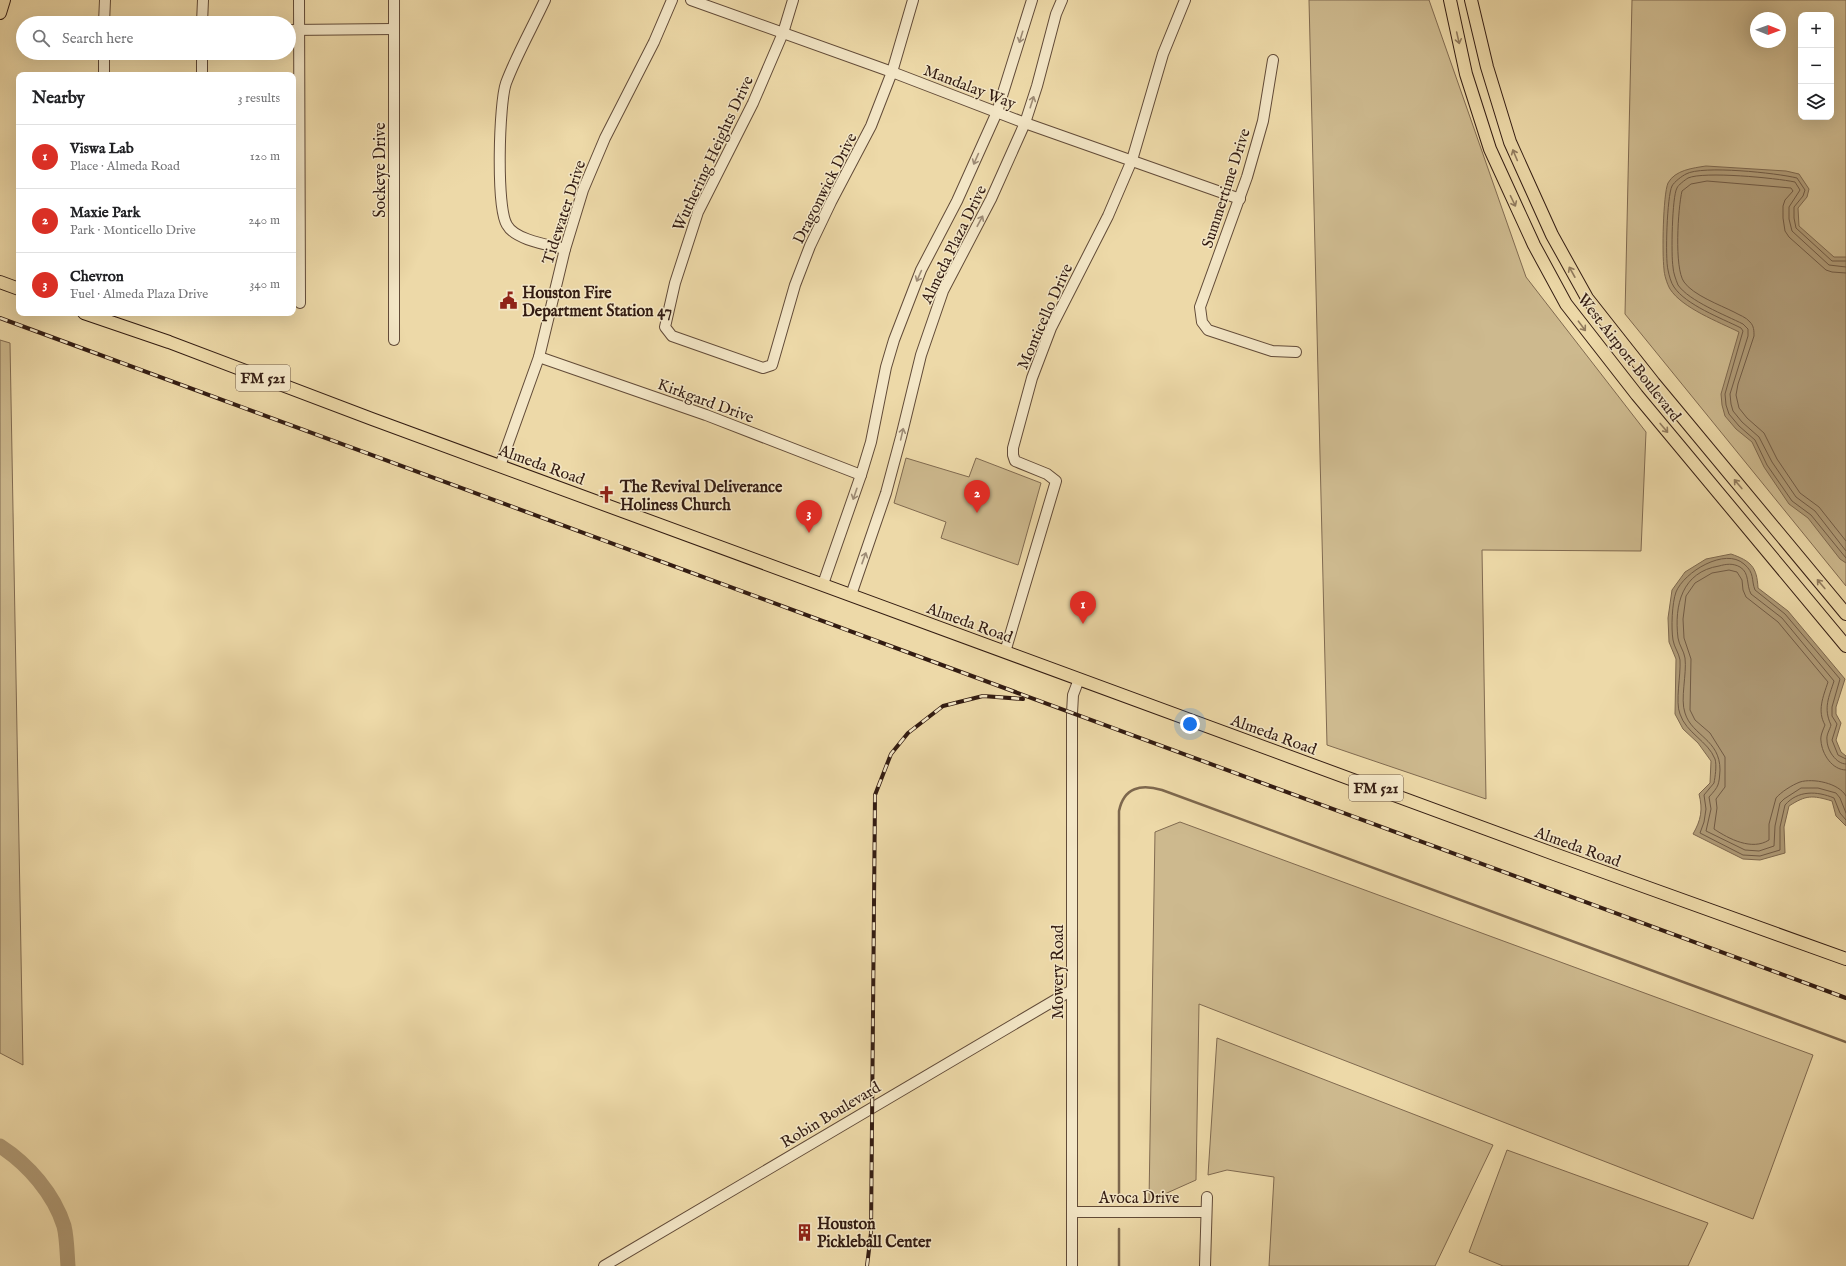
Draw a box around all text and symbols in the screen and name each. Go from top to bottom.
north arrow [1750,12,1786,48]
map controls [1798,12,1834,120]
button: + [1798,12,1834,48]
search box [16,16,296,60]
icon: search [30,27,52,49]
text: Search here [62,29,133,48]
one-way arrow [1017,31,1024,44]
one-way arrow [1455,31,1462,44]
button: − [1798,48,1834,84]
street label: Mandalay Way [920,61,1018,115]
street label: Wuthering Heights Drive [669,73,759,235]
button: layers [1798,84,1834,120]
text: Nearby [32,88,85,109]
text: 3 results [238,90,280,107]
one-way arrow [1029,95,1036,108]
street label: Sockeye Drive [371,122,391,218]
street label: Summertime Drive [1198,126,1256,251]
street label: Dragonwick Drive [789,130,862,248]
text: Viswa Lab [70,139,134,158]
text: 1 [43,148,47,165]
text: 120 m [250,148,280,165]
one-way arrow [1511,149,1519,161]
one-way arrow [972,153,979,165]
text: Place · Almeda Road [70,158,180,175]
street label: Tidewater Drive [539,158,591,267]
street label: Almeda Plaza Drive [917,182,992,308]
one-way arrow [1510,194,1517,206]
text: Maxie Park [70,203,141,222]
text: 2 [42,212,48,229]
text: 240 m [248,212,280,229]
one-way arrow [977,215,984,227]
text: Park · Monticello Drive [70,222,196,239]
street label: Monticello Drive [1014,261,1078,373]
one-way arrow [1568,266,1576,278]
text: Chevron [70,267,124,286]
one-way arrow [914,269,922,281]
text: 3 [43,276,47,293]
text: 340 m [250,276,280,293]
place label: Houston Fire Department Station 47 [522,284,672,322]
text: Fuel · Almeda Plaza Drive [70,286,208,303]
street label: West Airport Boulevard [1572,290,1685,427]
public building icon: Houston Fire Department Station 47 [499,291,519,311]
one-way arrow [1578,321,1587,332]
road number: FM 521 [236,365,290,391]
street label: Kirkgard Drive [654,375,756,429]
one-way arrow [1660,422,1669,433]
one-way arrow [899,428,906,441]
street label: Almeda Road [495,441,587,491]
place label: The Revival Deliverance Holiness Church [619,478,783,516]
one-way arrow [1734,479,1743,490]
pin: 2 [964,480,990,513]
church icon: The Revival Deliverance Holiness Church [597,485,617,505]
one-way arrow [850,488,858,500]
pin: 3 [796,500,822,533]
one-way arrow [861,552,868,565]
one-way arrow [1817,579,1826,590]
pin: 1 [1070,591,1096,624]
street label: Almeda Road [923,599,1015,649]
street label: Almeda Road [1227,711,1319,761]
your location [1180,714,1200,734]
road number: FM 521 [1349,775,1403,801]
street label: Almeda Road [1531,823,1623,873]
street label: Mowery Road [1049,924,1069,1019]
street label: Robin Boulevard [777,1078,885,1153]
street label: Avoca Drive [1098,1189,1179,1209]
place label: Houston Pickleball Center [817,1215,931,1253]
building icon: Houston Pickleball Center [794,1222,814,1242]

